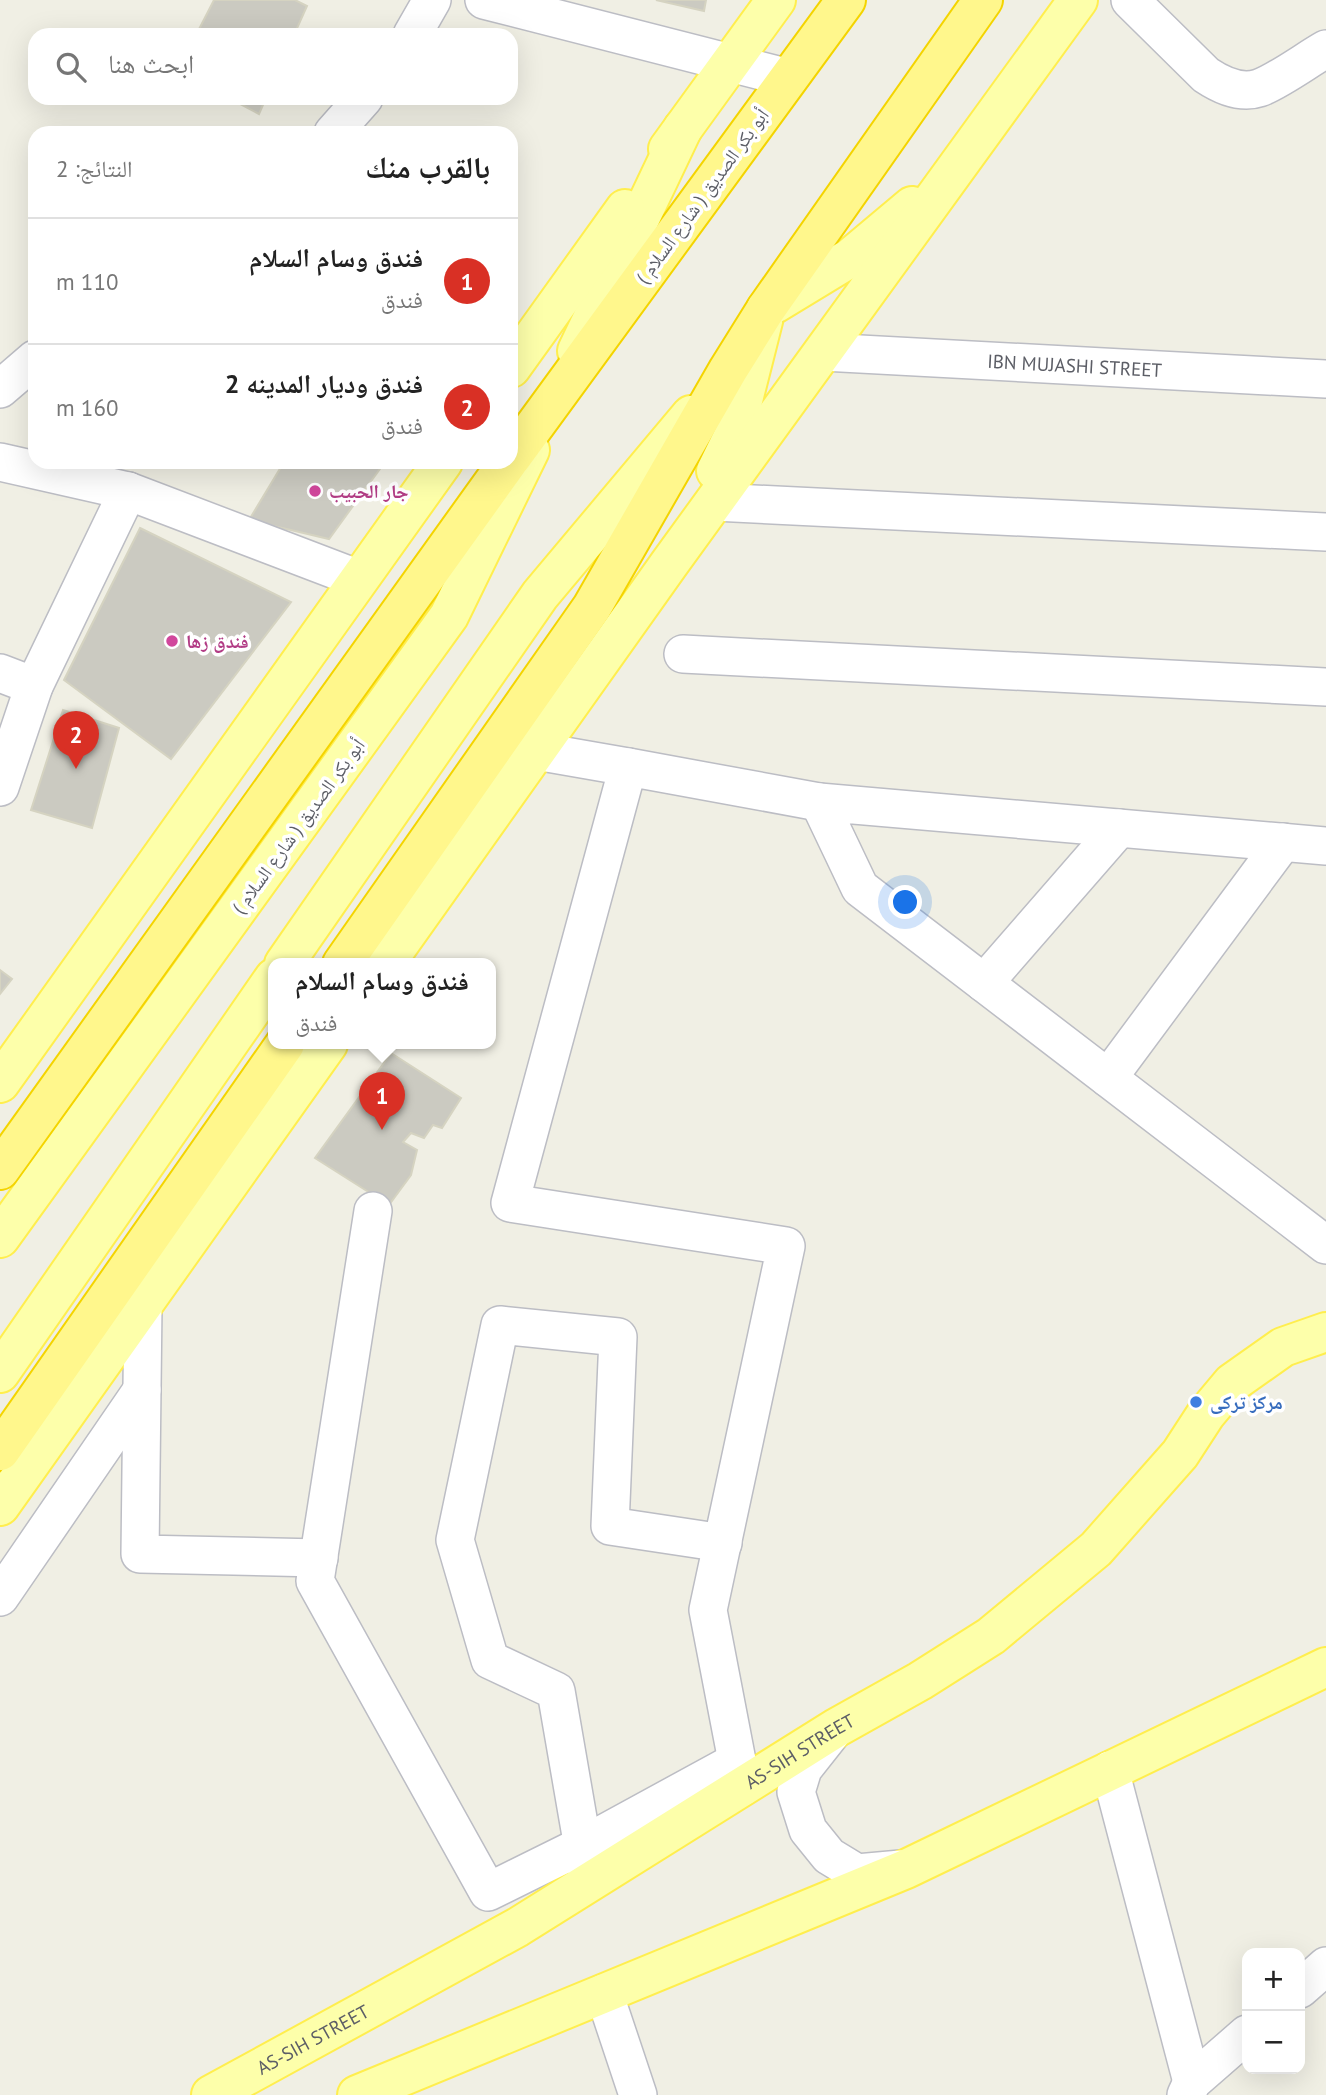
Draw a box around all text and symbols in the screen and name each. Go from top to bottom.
search box [28,28,518,105]
text: ابحث هنا [108,47,194,80]
icon: search [52,48,90,86]
street label: ( شارع السلام ) أبو بكر الصديق [630,104,775,289]
text: بالقرب منك [365,147,490,186]
text: النتائج: 2 [56,154,133,183]
text: فندق وسام السلام [249,241,423,274]
text: 110 m [56,267,118,296]
text: 1 [460,267,474,296]
text: فندق [381,285,423,314]
street label: IBN MUJASHI STREET [987,349,1163,382]
text: فندق وديار المدينه 2 [225,367,423,400]
text: 160 m [56,393,118,422]
text: 2 [460,393,474,422]
text: فندق [381,411,423,440]
place label: جار الحبيب [329,479,409,503]
marker: جار الحبيب [307,483,323,499]
place label: فندق زها [186,629,249,653]
marker: فندق زها [164,633,180,649]
pin: 2 [53,711,99,769]
street label: ( شارع السلام ) أبو بكر الصديق [226,734,371,919]
your location [888,885,922,919]
popup [268,958,496,1049]
text: فندق وسام السلام [295,964,469,997]
text: فندق [295,1008,337,1037]
pin: 1 [359,1072,405,1130]
place label: مركز تركى [1210,1390,1283,1414]
marker: مركز تركى [1188,1394,1204,1410]
street label: AS-SIH STREET [740,1708,859,1794]
map controls [1242,1948,1305,2074]
button: + [1242,1948,1305,2011]
street label: AS-SIH STREET [252,1999,373,2080]
button: − [1242,2011,1305,2074]

